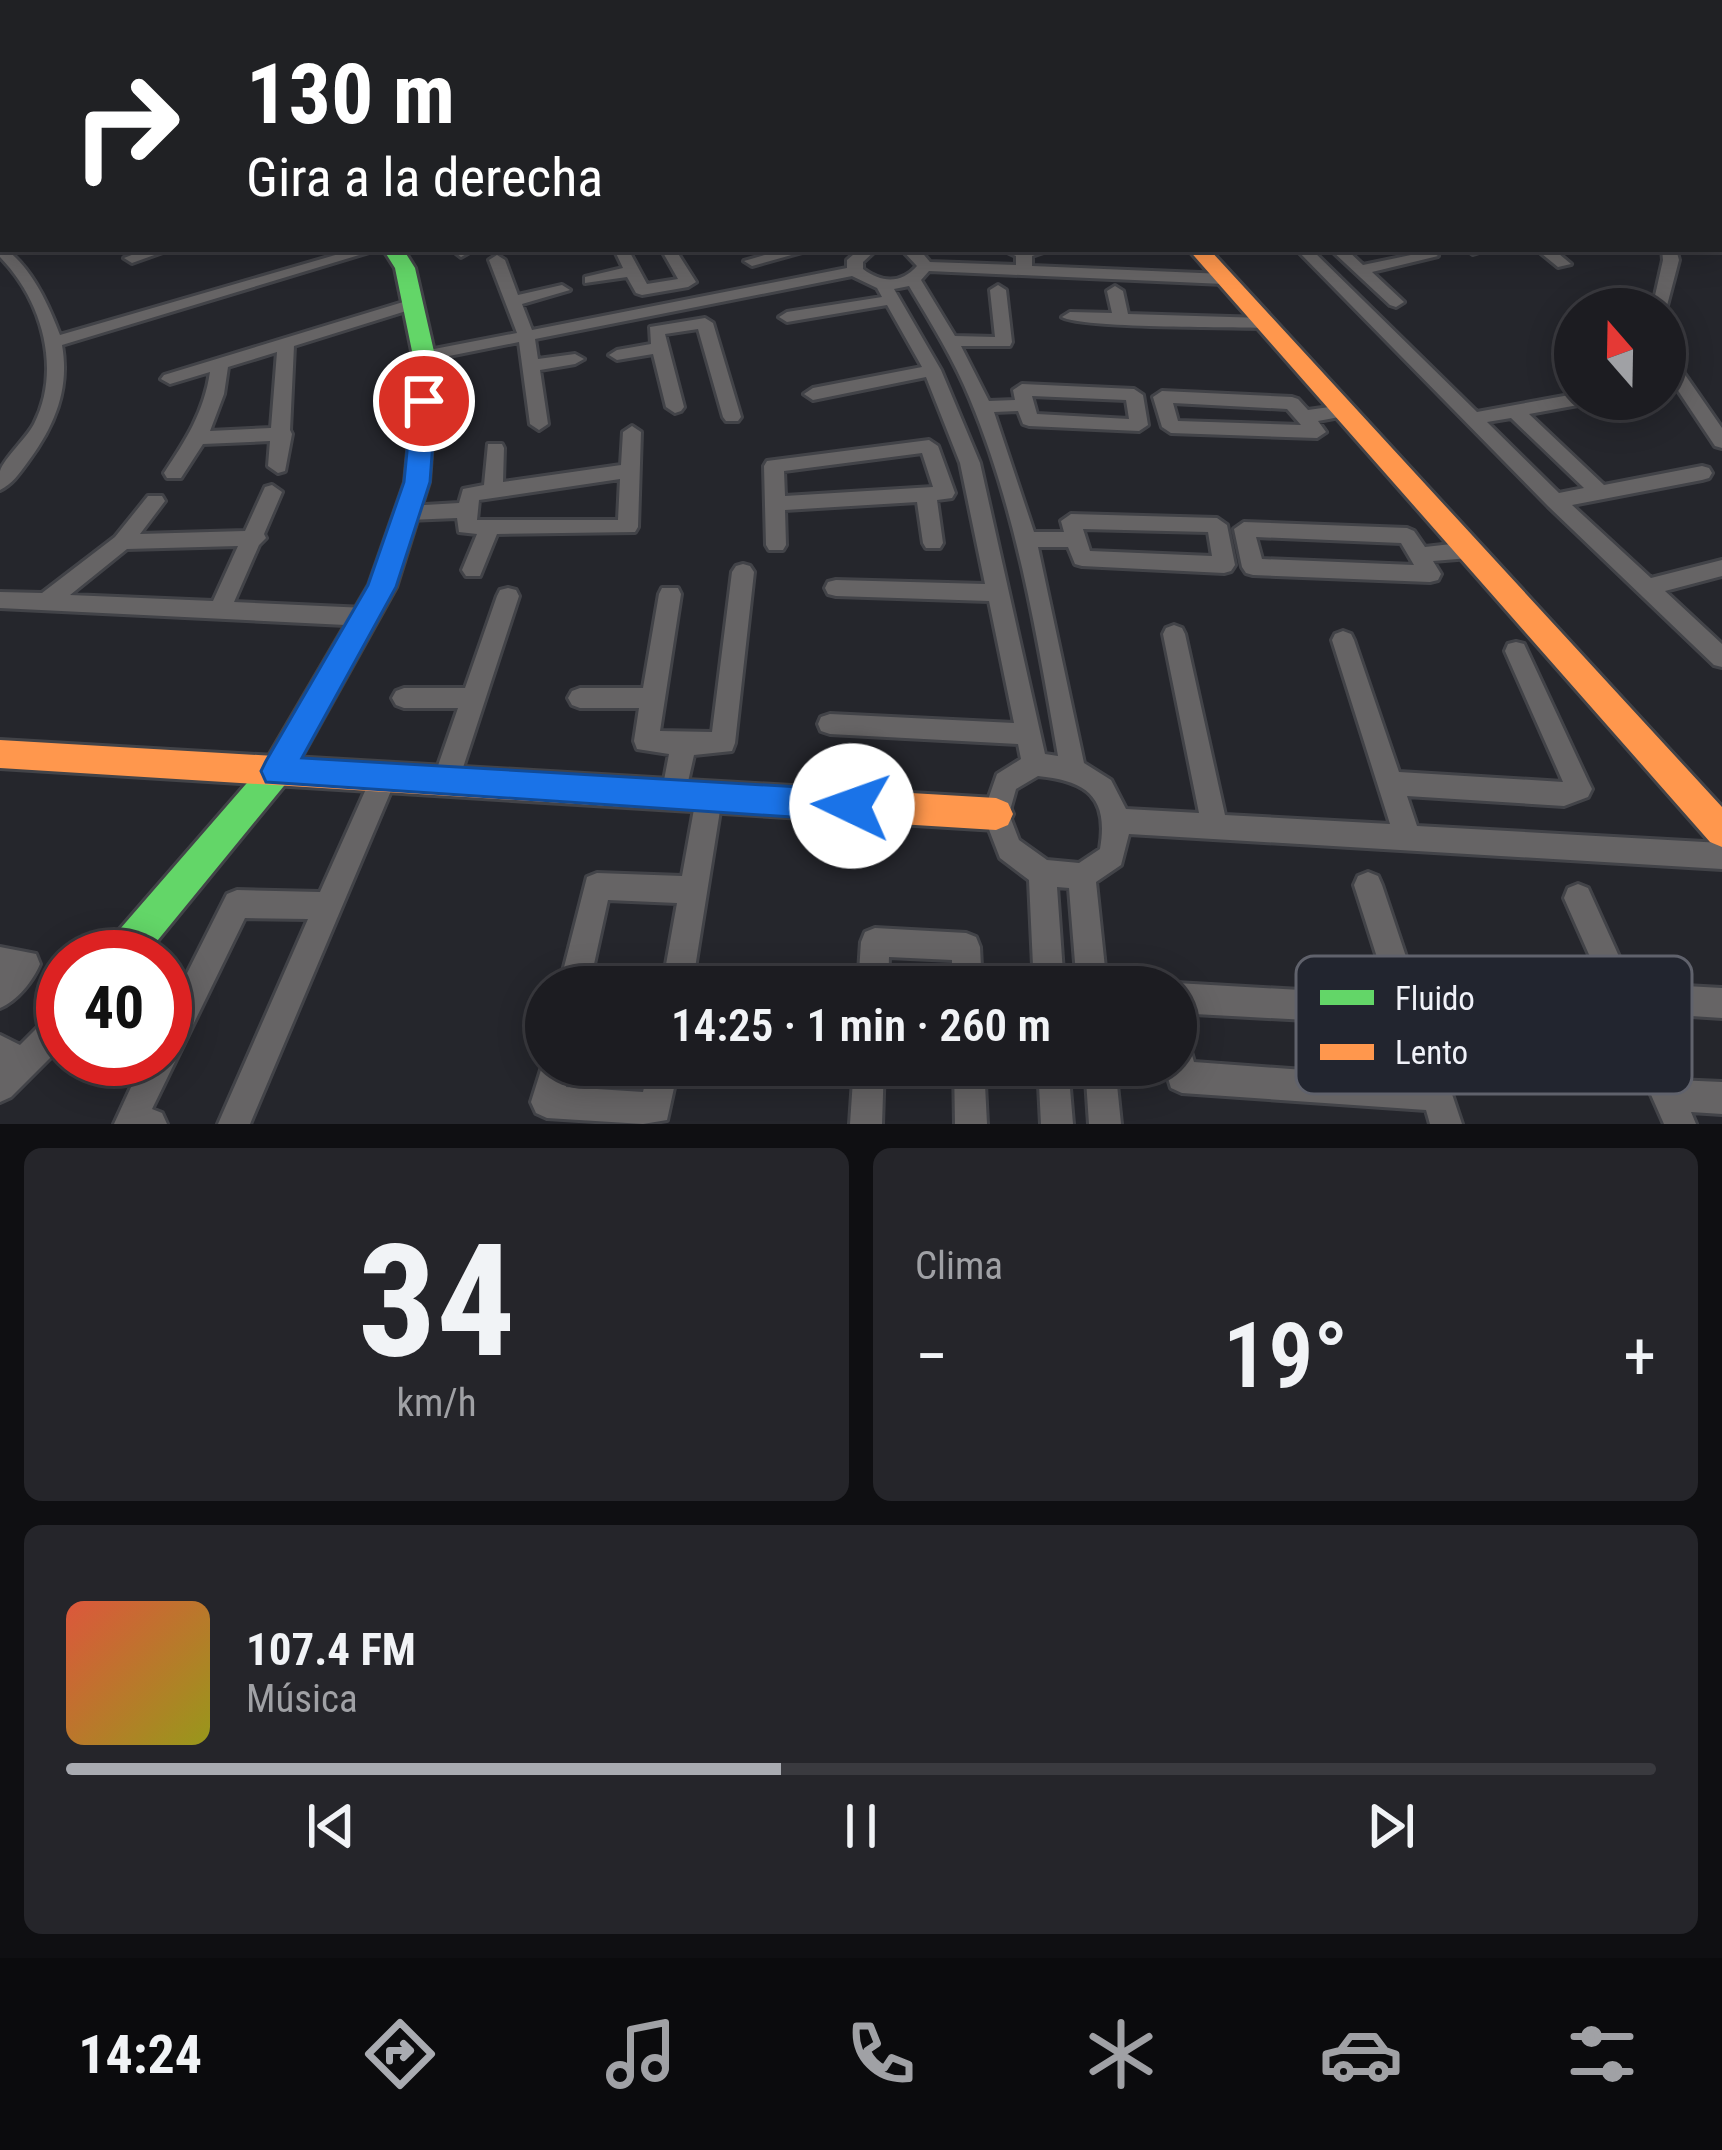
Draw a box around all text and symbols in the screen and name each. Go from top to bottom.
text: 130 m [246,45,455,144]
icon: right [48,48,204,204]
text: Gira a la derecha [246,146,603,209]
north arrow [1554,288,1686,420]
map controls [1554,288,1686,420]
pin [373,350,475,452]
icon: arrive [391,368,457,434]
position arrow [789,743,915,869]
speed limit sign: 40 [36,930,192,1086]
legend [1296,956,1692,1094]
text: Fluido [1395,979,1475,1018]
text: 14:25 · 1 min · 260 m [671,999,1051,1052]
text: Lento [1395,1033,1468,1072]
text: 34 [358,1210,515,1393]
text: Clima [915,1243,1003,1289]
text: 19° [1223,1304,1348,1409]
text: − [915,1318,948,1395]
text: + [1623,1318,1656,1395]
text: km/h [396,1380,477,1426]
text: 107.4 FM [246,1623,416,1676]
text: Música [246,1676,358,1722]
icon: previous [298,1793,364,1859]
icon: pause [828,1793,894,1859]
icon: next [1358,1793,1424,1859]
icon: directions [358,2012,442,2096]
icon: music [599,2012,683,2096]
icon: phone [839,2012,923,2096]
icon: climate [1079,2012,1163,2096]
icon: car [1319,2012,1403,2096]
icon: filters [1560,2012,1644,2096]
text: 14:24 [78,2023,202,2086]

